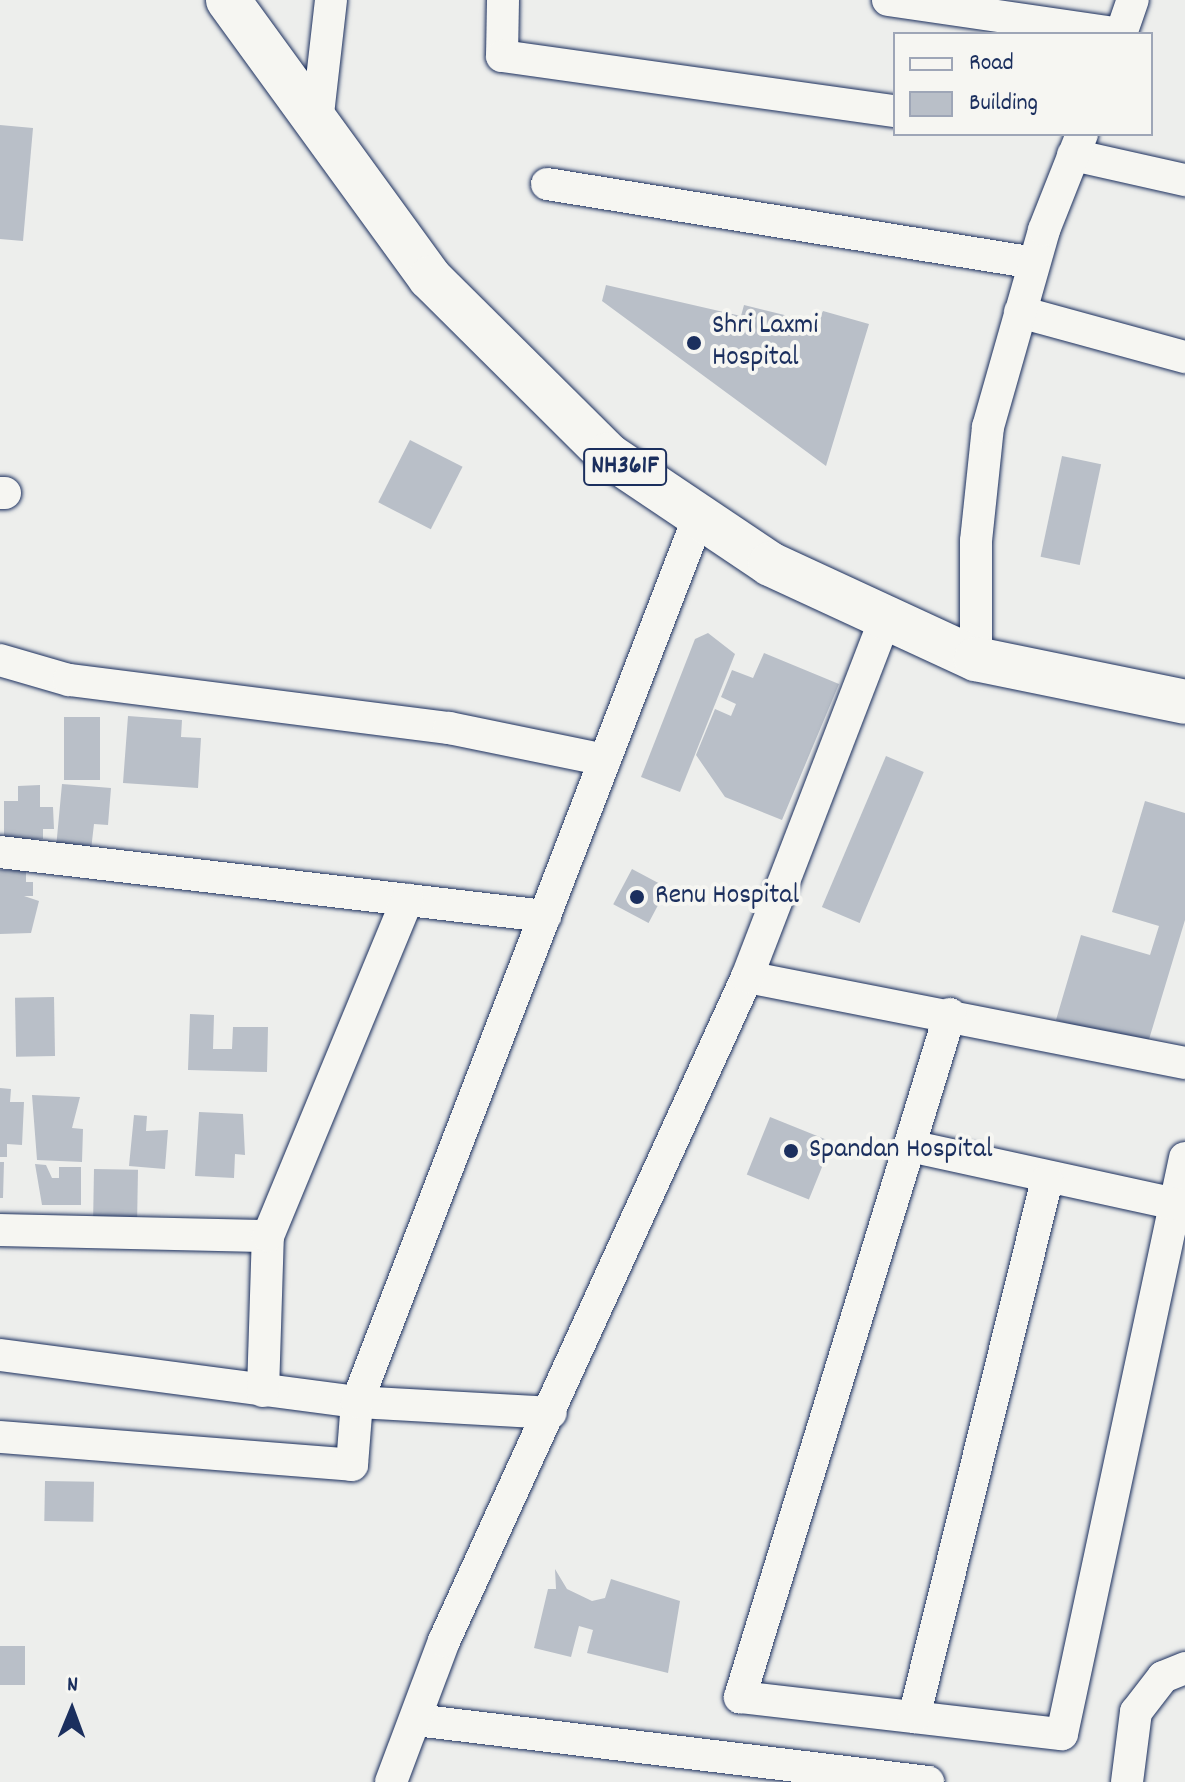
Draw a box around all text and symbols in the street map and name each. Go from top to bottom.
legend [893,32,1153,136]
text: Road [969,47,1014,81]
text: Building [969,87,1038,121]
place label: Shri Laxmi Hospital [712,310,818,376]
marker: Shri Laxmi Hospital [683,332,705,354]
road number: NH361F [583,445,667,489]
place label: Renu Hospital [655,880,799,914]
marker: Renu Hospital [626,886,648,908]
place label: Spandan Hospital [809,1134,993,1168]
marker: Spandan Hospital [780,1140,802,1162]
north arrow [32,1670,112,1750]
text: N [67,1670,78,1701]

